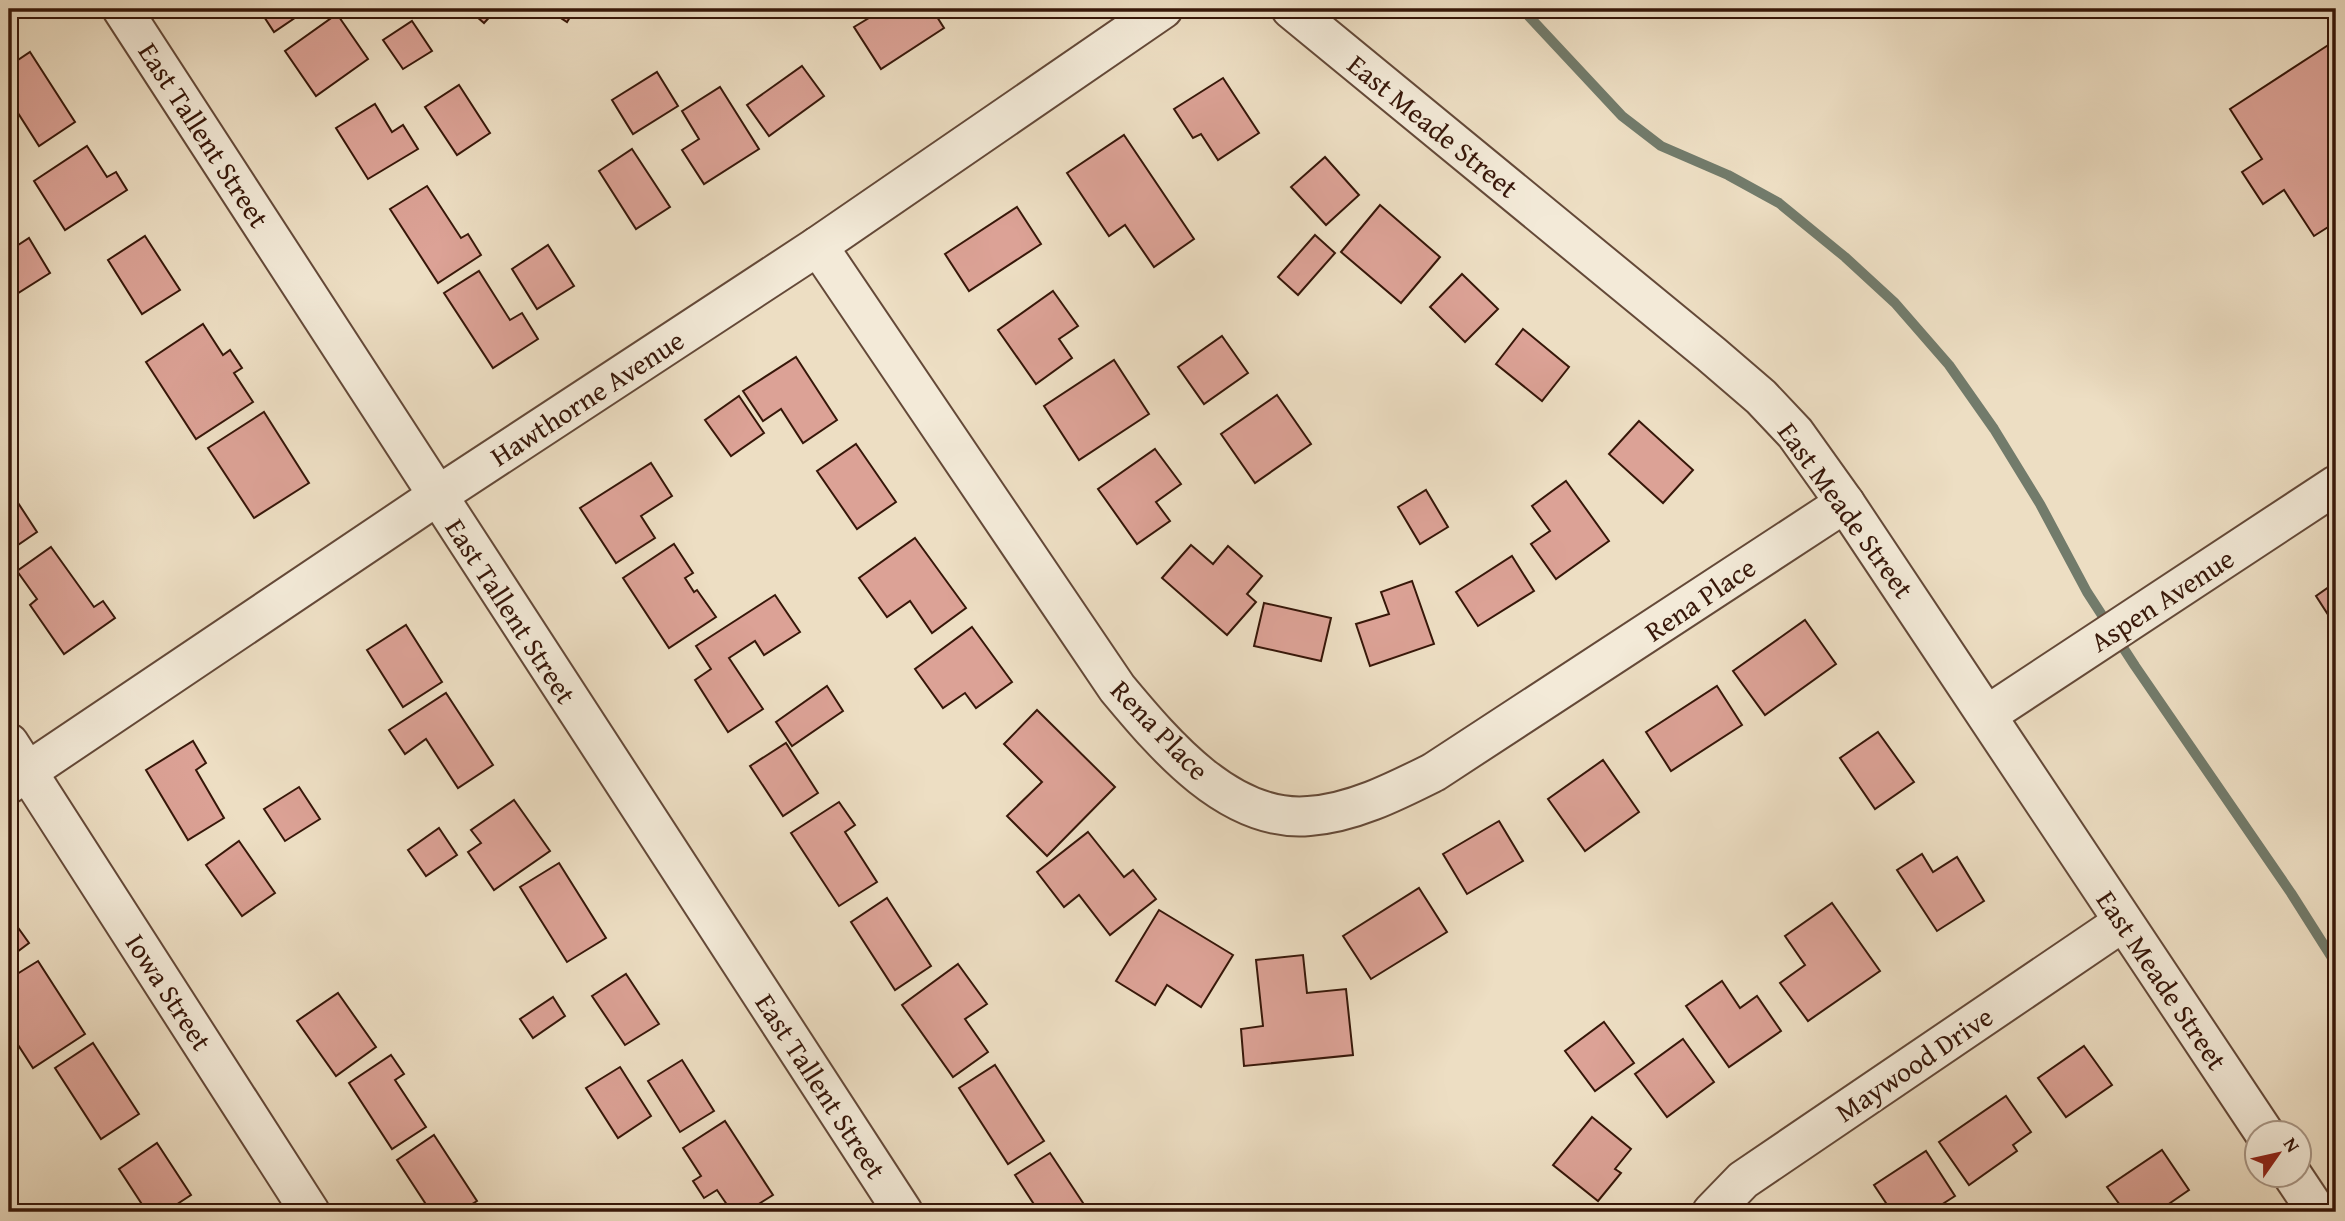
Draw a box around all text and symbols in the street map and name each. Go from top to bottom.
street label: East Tallent Street [129,34,280,236]
street label: East Meade Street [1339,44,1528,207]
street label: Hawthorne Avenue [482,319,692,476]
street label: East Meade Street [1768,413,1924,606]
street label: East Tallent Street [436,510,587,712]
street label: Aspen Avenue [2082,538,2242,662]
street label: Rena Place [1636,546,1763,651]
street label: Rena Place [1102,670,1219,789]
street label: East Meade Street [2087,882,2238,1078]
street label: Iowa Street [116,925,223,1058]
street label: East Tallent Street [746,985,897,1187]
street label: Maywood Drive [1827,996,2001,1131]
north arrow [2244,1120,2314,1190]
text: N [2277,1131,2307,1158]

